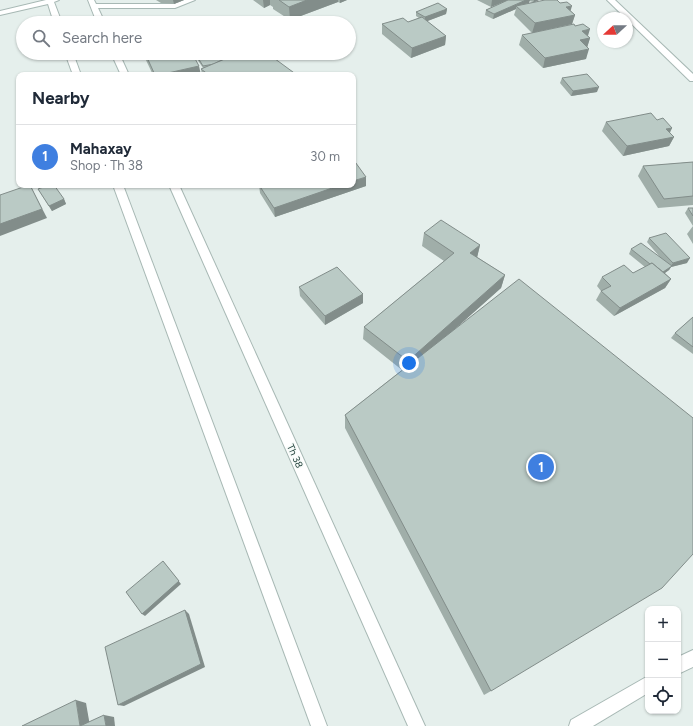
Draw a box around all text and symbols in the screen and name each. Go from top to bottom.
north arrow [597,12,633,48]
search box [16,16,356,60]
icon: search [30,27,52,49]
text: Search here [62,29,142,47]
text: Nearby [32,88,90,108]
text: Mahaxay [70,140,132,158]
text: 1 [42,149,48,164]
text: 30 m [310,149,340,164]
text: Shop · Th 38 [70,158,143,173]
your location [399,353,419,373]
street label: Th 38 [284,442,306,470]
pin: 1 [528,452,554,482]
map controls [645,606,681,714]
button: + [645,606,681,642]
button: − [645,642,681,678]
button: locate [645,678,681,714]

